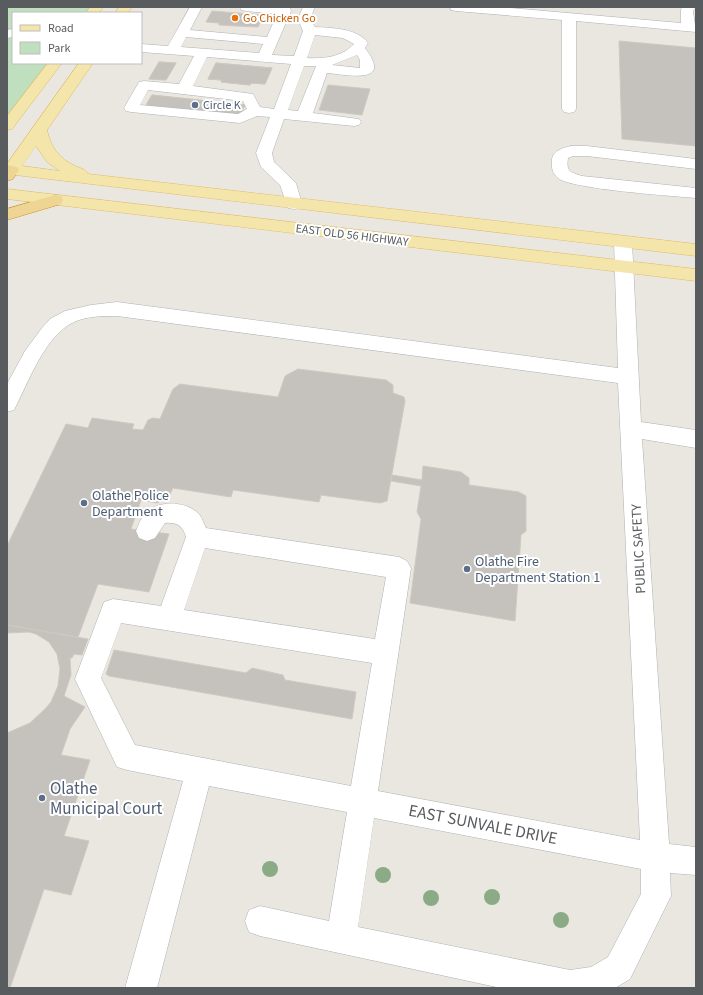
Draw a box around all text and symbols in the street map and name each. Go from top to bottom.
place label: Go Chicken Go [243,10,316,27]
legend [12,12,142,64]
marker: Go Chicken Go [230,13,240,23]
text: Road [48,20,74,37]
text: Park [48,40,70,57]
place label: Circle K [203,97,241,114]
marker: Circle K [190,100,200,110]
street label: EAST OLD 56 HIGHWAY [295,220,410,251]
place label: Olathe Police Department [92,486,169,522]
marker: Olathe Police Department [79,498,89,508]
street label: PUBLIC SAFETY [627,503,651,594]
place label: Olathe Fire Department Station 1 [475,552,600,588]
marker: Olathe Fire Department Station 1 [462,564,472,574]
place label: Olathe Municipal Court [50,777,163,821]
marker: Olathe Municipal Court [37,793,47,803]
street label: EAST SUNVALE DRIVE [406,799,559,851]

